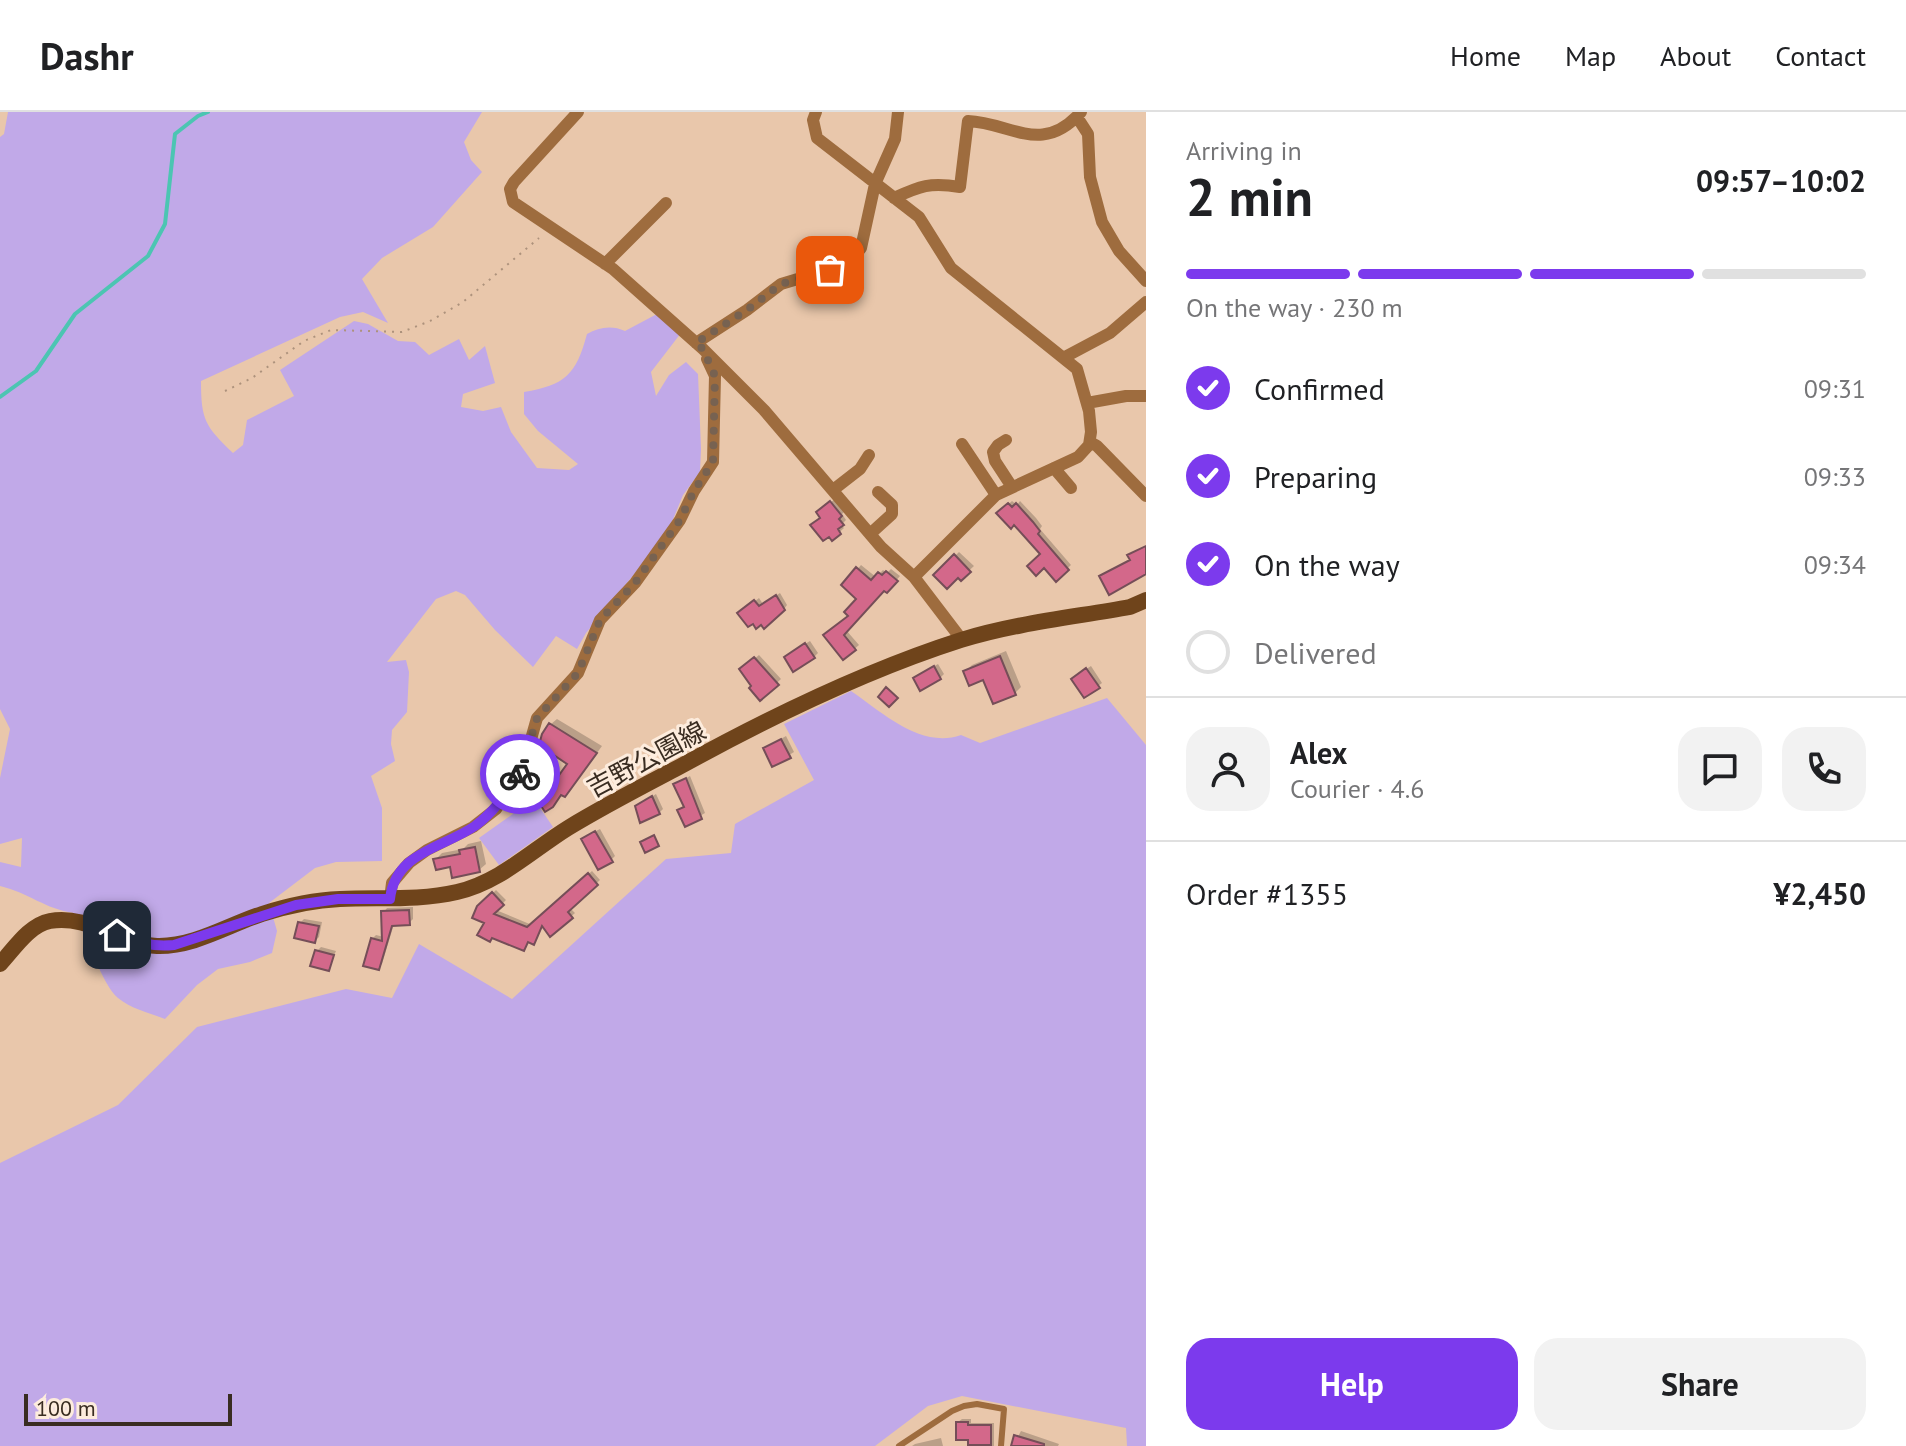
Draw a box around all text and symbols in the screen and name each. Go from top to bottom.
text: Dashr [40,31,134,80]
text: Home [1450,37,1521,74]
text: Map [1565,37,1616,74]
text: About [1660,37,1731,74]
text: Contact [1775,37,1866,74]
text: Arriving in [1186,134,1302,167]
text: 09:57–10:02 [1696,161,1866,200]
text: 2 min [1186,163,1313,230]
pin [796,236,864,304]
icon: bag [808,248,852,292]
text: On the way · 230 m [1186,291,1403,324]
icon: check [1186,366,1230,410]
text: Confirmed [1254,369,1385,408]
text: 09:31 [1804,372,1866,405]
icon: check [1186,454,1230,498]
text: Preparing [1254,457,1377,496]
text: 09:33 [1804,460,1866,493]
icon: check [1186,542,1230,586]
text: On the way [1254,545,1400,584]
text: 09:34 [1804,548,1866,581]
text: Delivered [1254,633,1377,672]
street label: 吉野公園線 [581,714,711,804]
button: person [1186,727,1270,811]
button: chat [1678,727,1762,811]
button: phone [1782,727,1866,811]
text: Alex [1290,733,1347,772]
courier [480,734,560,814]
icon: bike [498,752,542,796]
text: Courier · 4.6 [1290,772,1424,805]
text: Order #1355 [1186,874,1348,913]
text: ¥2,450 [1773,874,1866,913]
pin [83,901,151,969]
icon: home [95,913,139,957]
button: Help [1186,1338,1518,1430]
button: Share [1534,1338,1866,1430]
scale bar [24,1390,232,1426]
text: 100 m [36,1394,96,1422]

